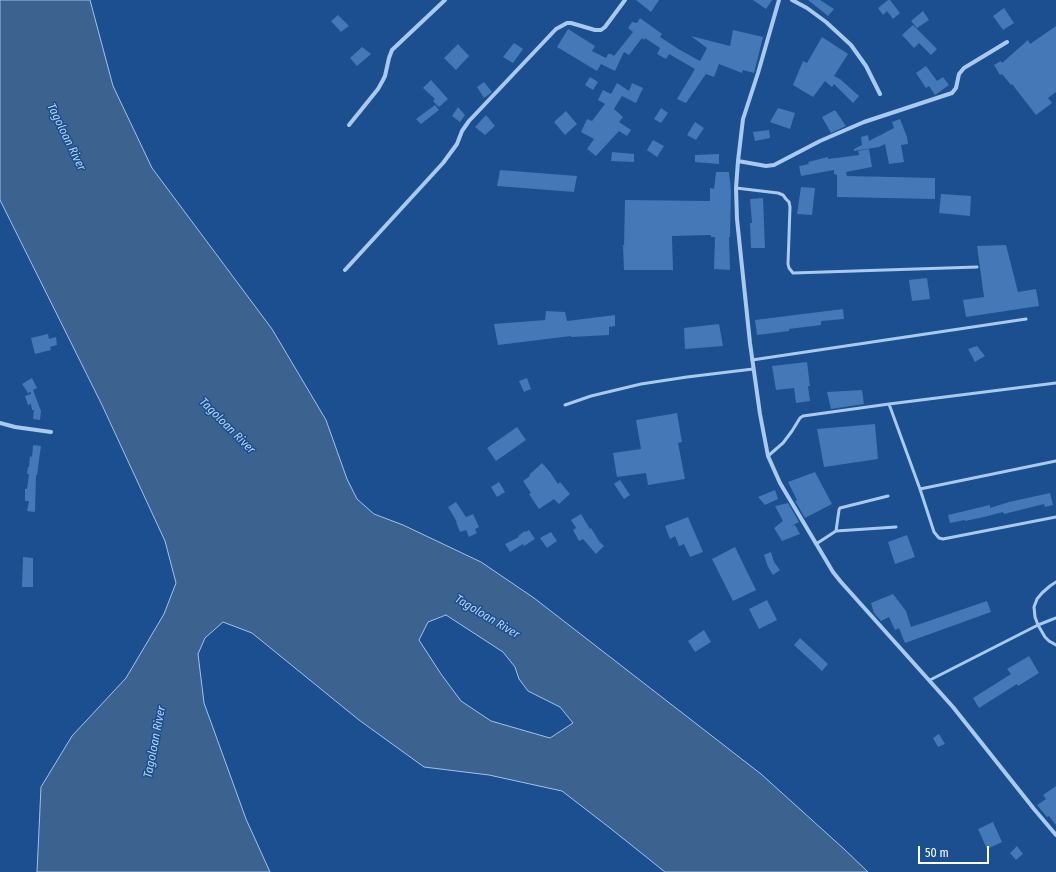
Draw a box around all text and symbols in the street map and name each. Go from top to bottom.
water label: Tagoloan River [44,101,88,173]
water label: Tagoloan River [196,395,258,457]
water label: Tagoloan River [452,592,522,642]
water label: Tagoloan River [141,705,169,779]
scale bar [920,838,991,864]
text: 50 m [925,846,949,860]

